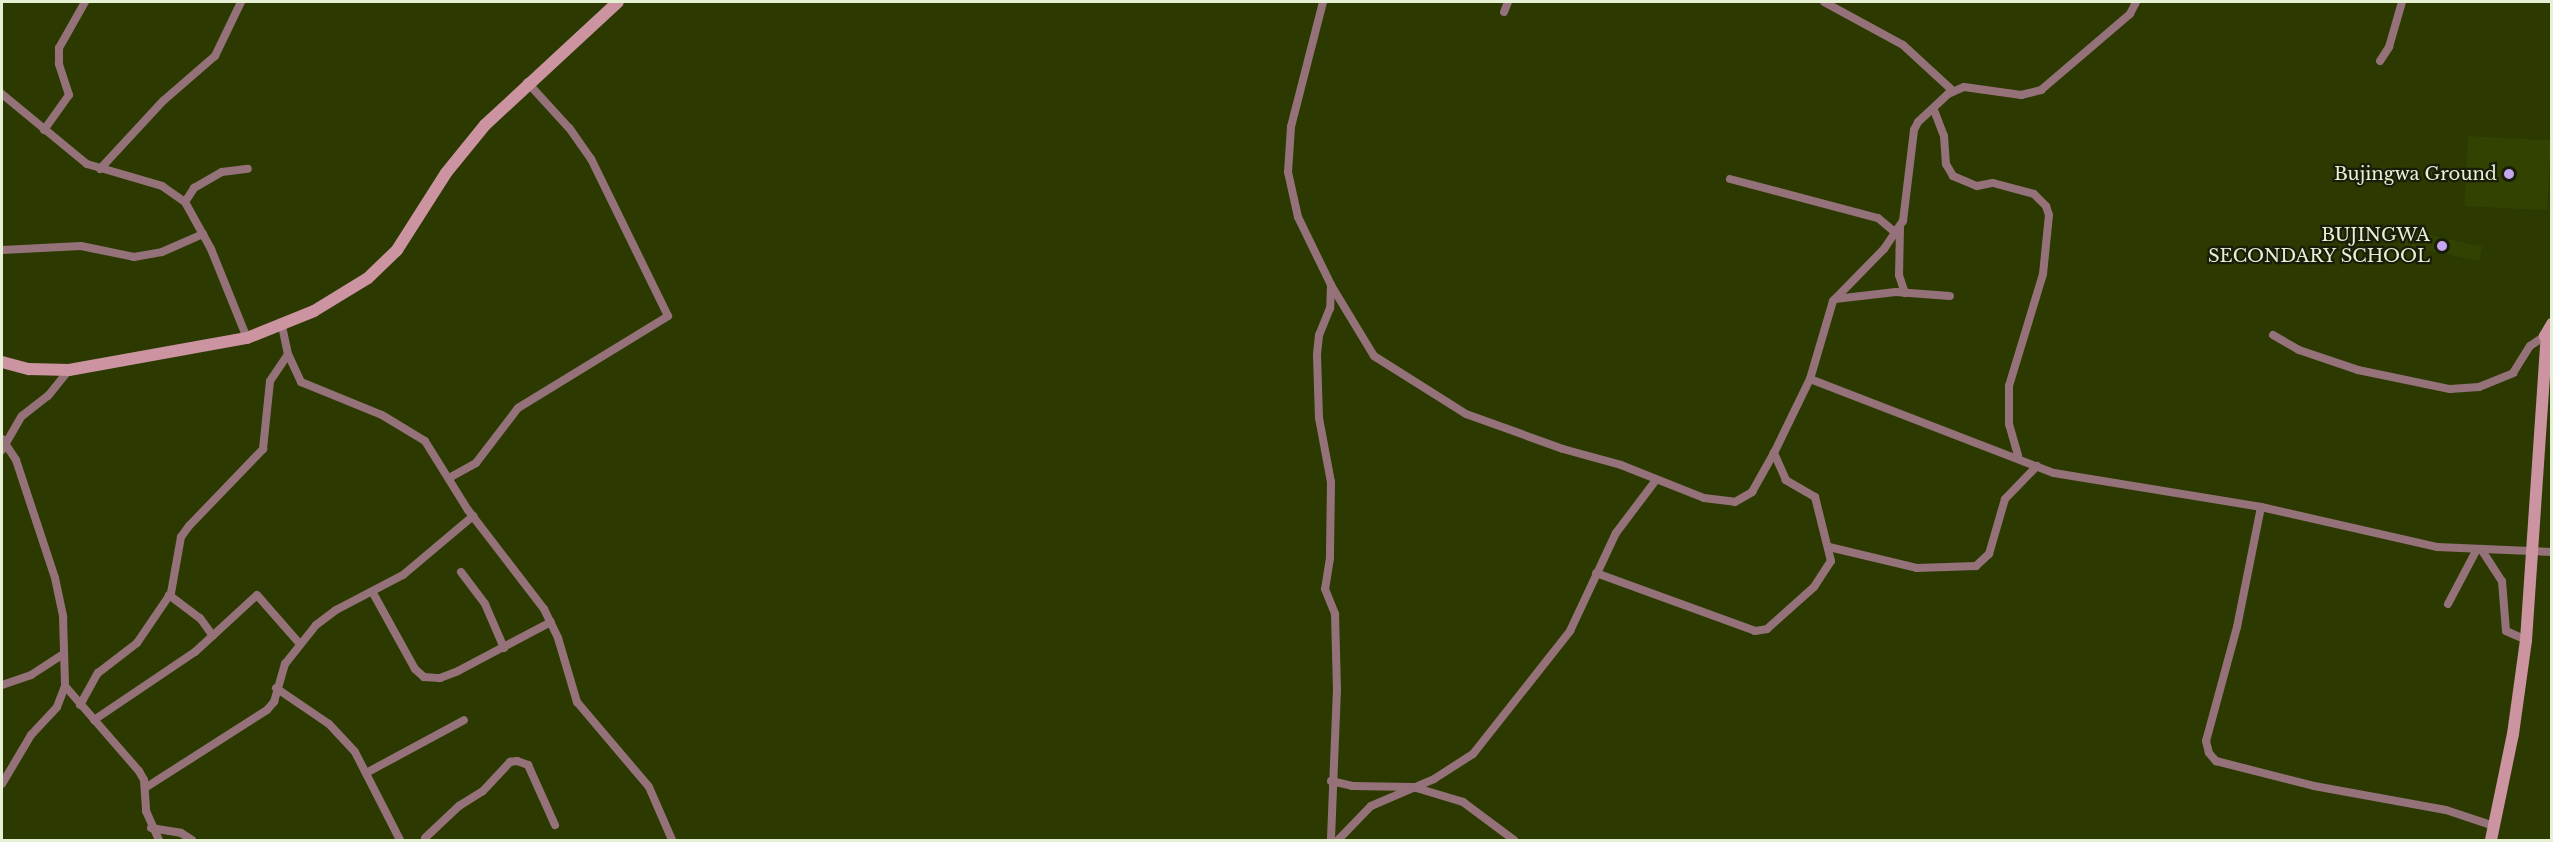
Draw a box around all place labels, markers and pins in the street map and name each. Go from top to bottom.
place label: Bujingwa Ground [2334,163,2497,185]
marker: Bujingwa Ground [2502,167,2516,181]
place label: BUJINGWA SECONDARY SCHOOL [2207,225,2430,268]
marker: BUJINGWA SECONDARY SCHOOL [2435,239,2449,253]

